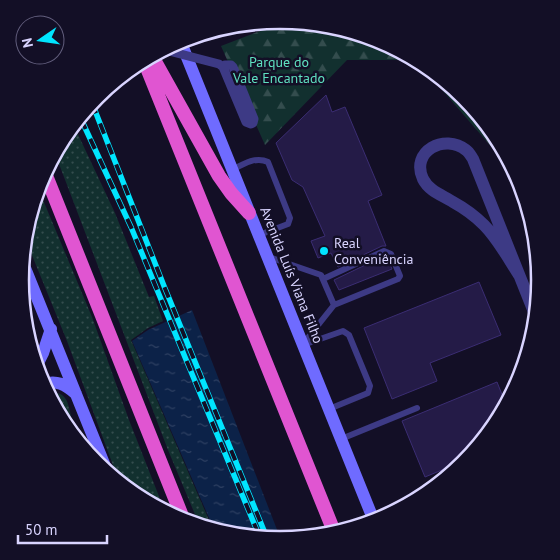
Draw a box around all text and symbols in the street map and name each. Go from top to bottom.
north arrow [15,15,65,65]
text: N [18,36,37,49]
park label: Parque do Vale Encantado [232,53,325,87]
street label: Avenida Luís Viana Filho [256,204,328,346]
place label: Real Conveniência [334,234,414,268]
marker: Real Conveniência [318,245,330,257]
scale bar [18,512,106,544]
text: 50 m [25,520,58,539]

